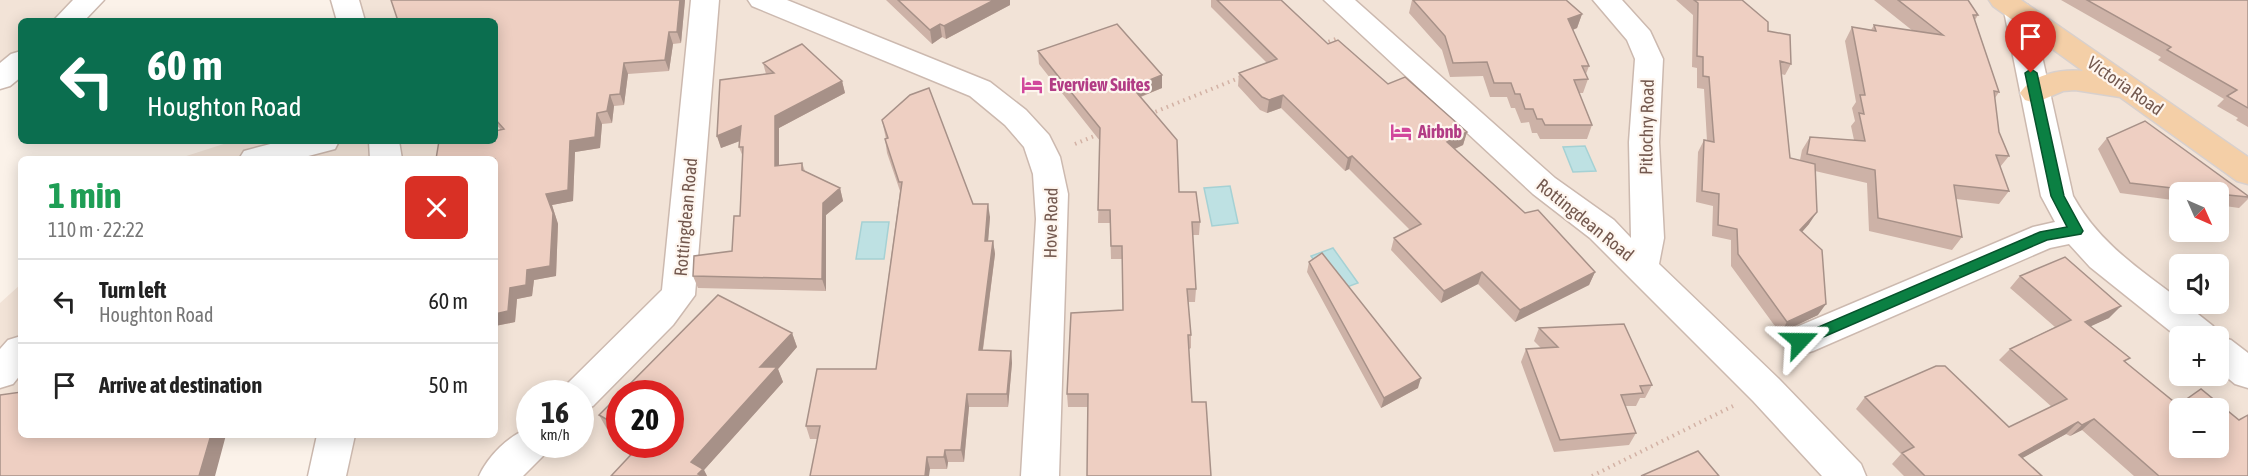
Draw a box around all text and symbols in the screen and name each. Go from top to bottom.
pin [2005,11,2056,73]
icon: arrive [2014,20,2047,53]
text: 60 m [147,41,222,89]
icon: left [48,42,126,120]
street label: Victoria Road [2083,52,2167,119]
hotel icon: Everview Suites [1020,73,1044,97]
place label: Everview Suites [1049,74,1151,95]
street label: Pitlochry Road [1635,79,1658,175]
text: Houghton Road [147,91,302,122]
hotel icon: Airbnb [1389,120,1413,144]
place label: Airbnb [1417,121,1462,142]
street label: Rottingdean Road [670,157,701,277]
text: 1 min [48,174,122,216]
street label: Rottingdean Road [1533,174,1638,265]
button: close [405,176,468,239]
north arrow [2169,182,2229,242]
map controls [2169,182,2229,458]
street label: Hove Road [1039,187,1062,259]
text: 110 m · 22:22 [48,218,144,241]
button: sound [2169,254,2229,314]
text: Turn left [99,277,166,303]
icon: left [48,285,81,318]
text: 60 m [428,288,468,314]
text: Houghton Road [99,303,214,326]
position arrow [1768,309,1832,373]
button: + [2169,326,2229,386]
icon: arrive [48,369,81,402]
text: Arrive at destination [99,372,262,398]
text: 50 m [428,372,468,398]
speed limit sign: 20 [606,380,684,458]
text: 16 [541,395,569,429]
button: − [2169,398,2229,458]
text: km/h [540,426,570,443]

